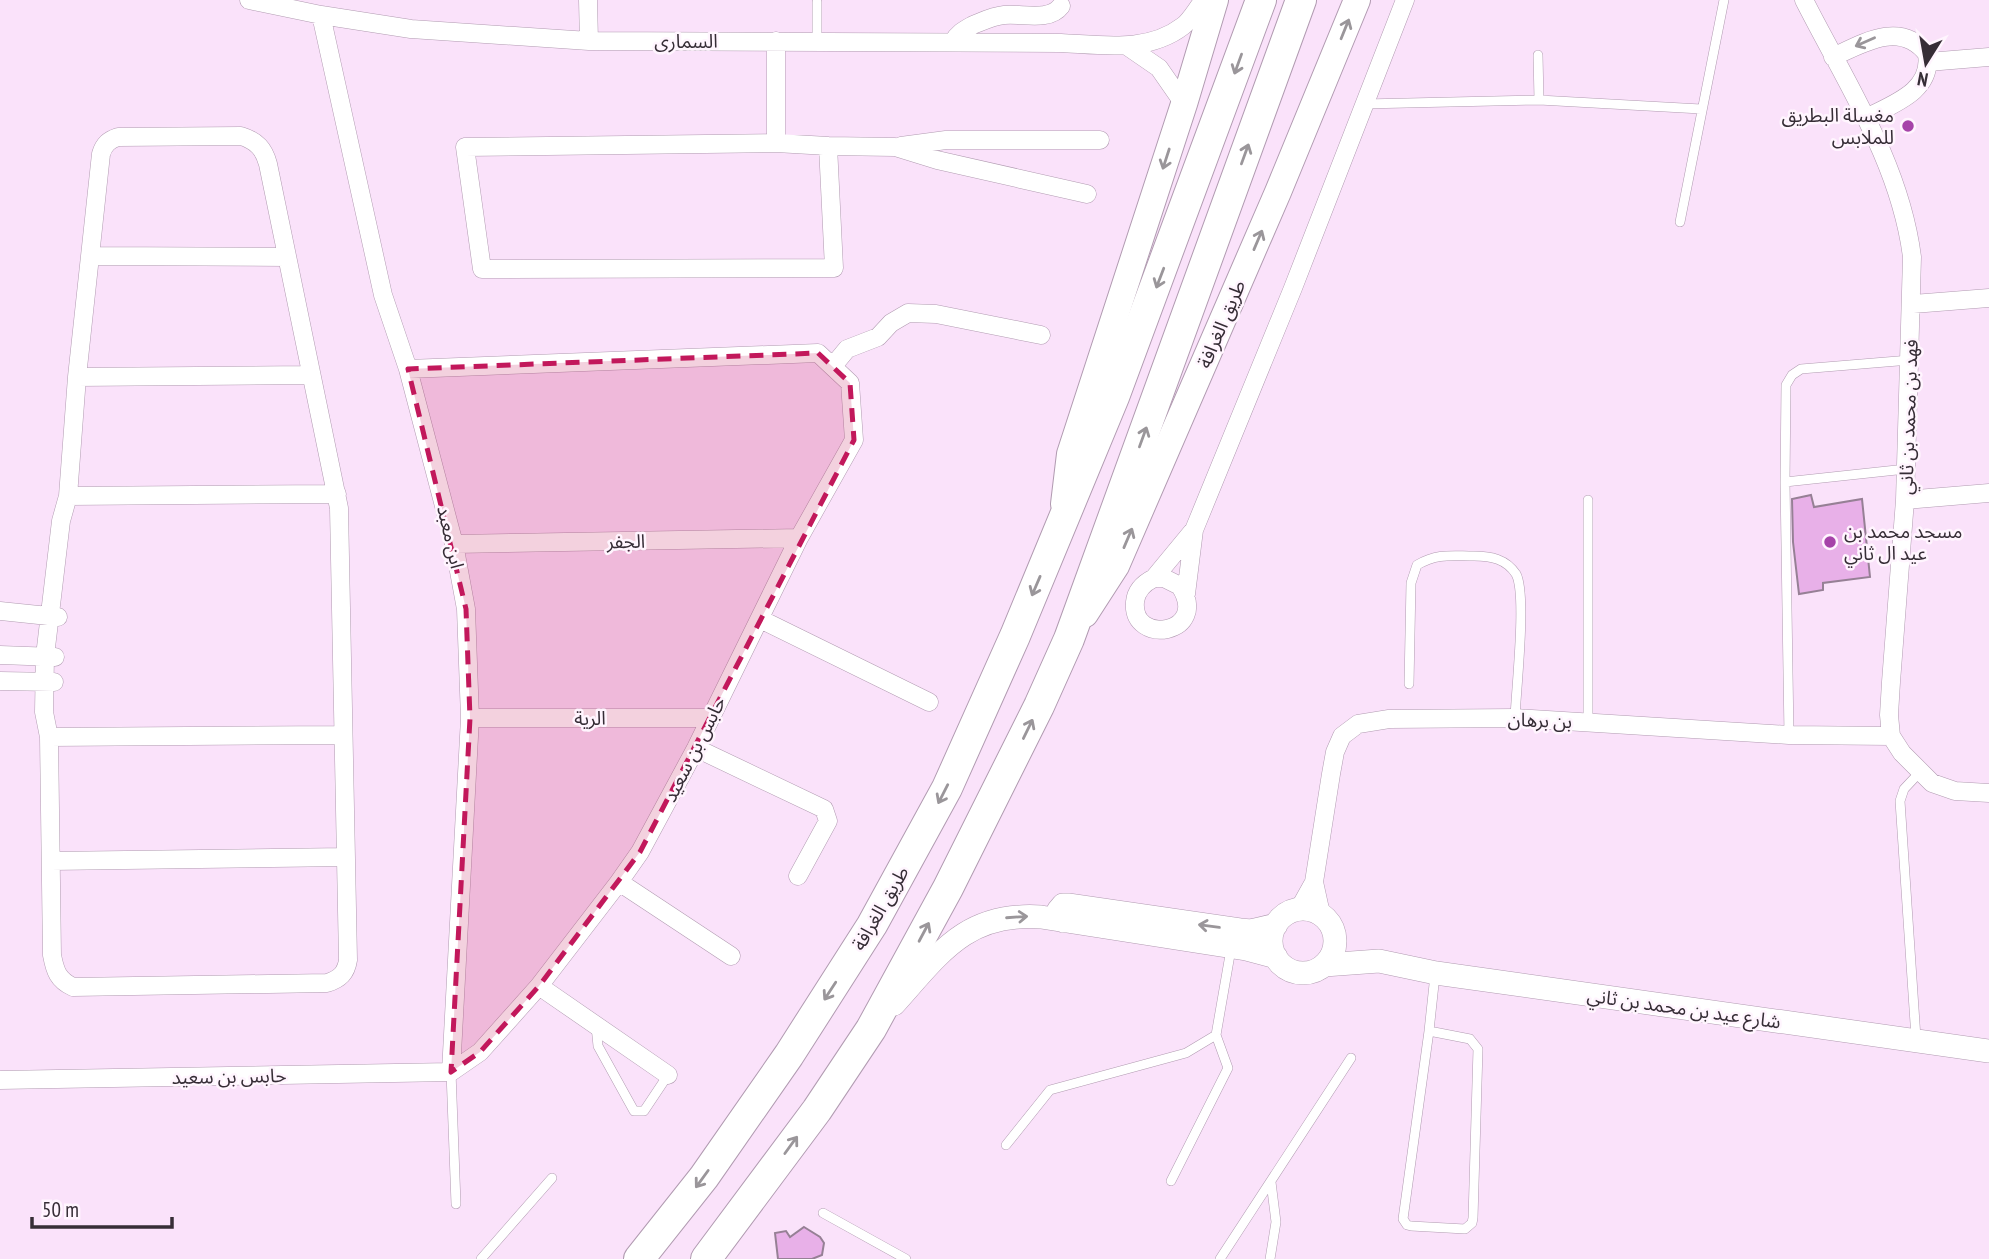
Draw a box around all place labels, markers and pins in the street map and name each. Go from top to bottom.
place label: مغسلة البطريق للملابس [1782,103,1894,149]
marker: مغسلة البطريق للملابس [1900,118,1916,134]
place label: مسجد محمد بن عيد ال ثاني [1844,519,1963,568]
marker: مسجد محمد بن عيد ال ثاني [1822,534,1838,550]

